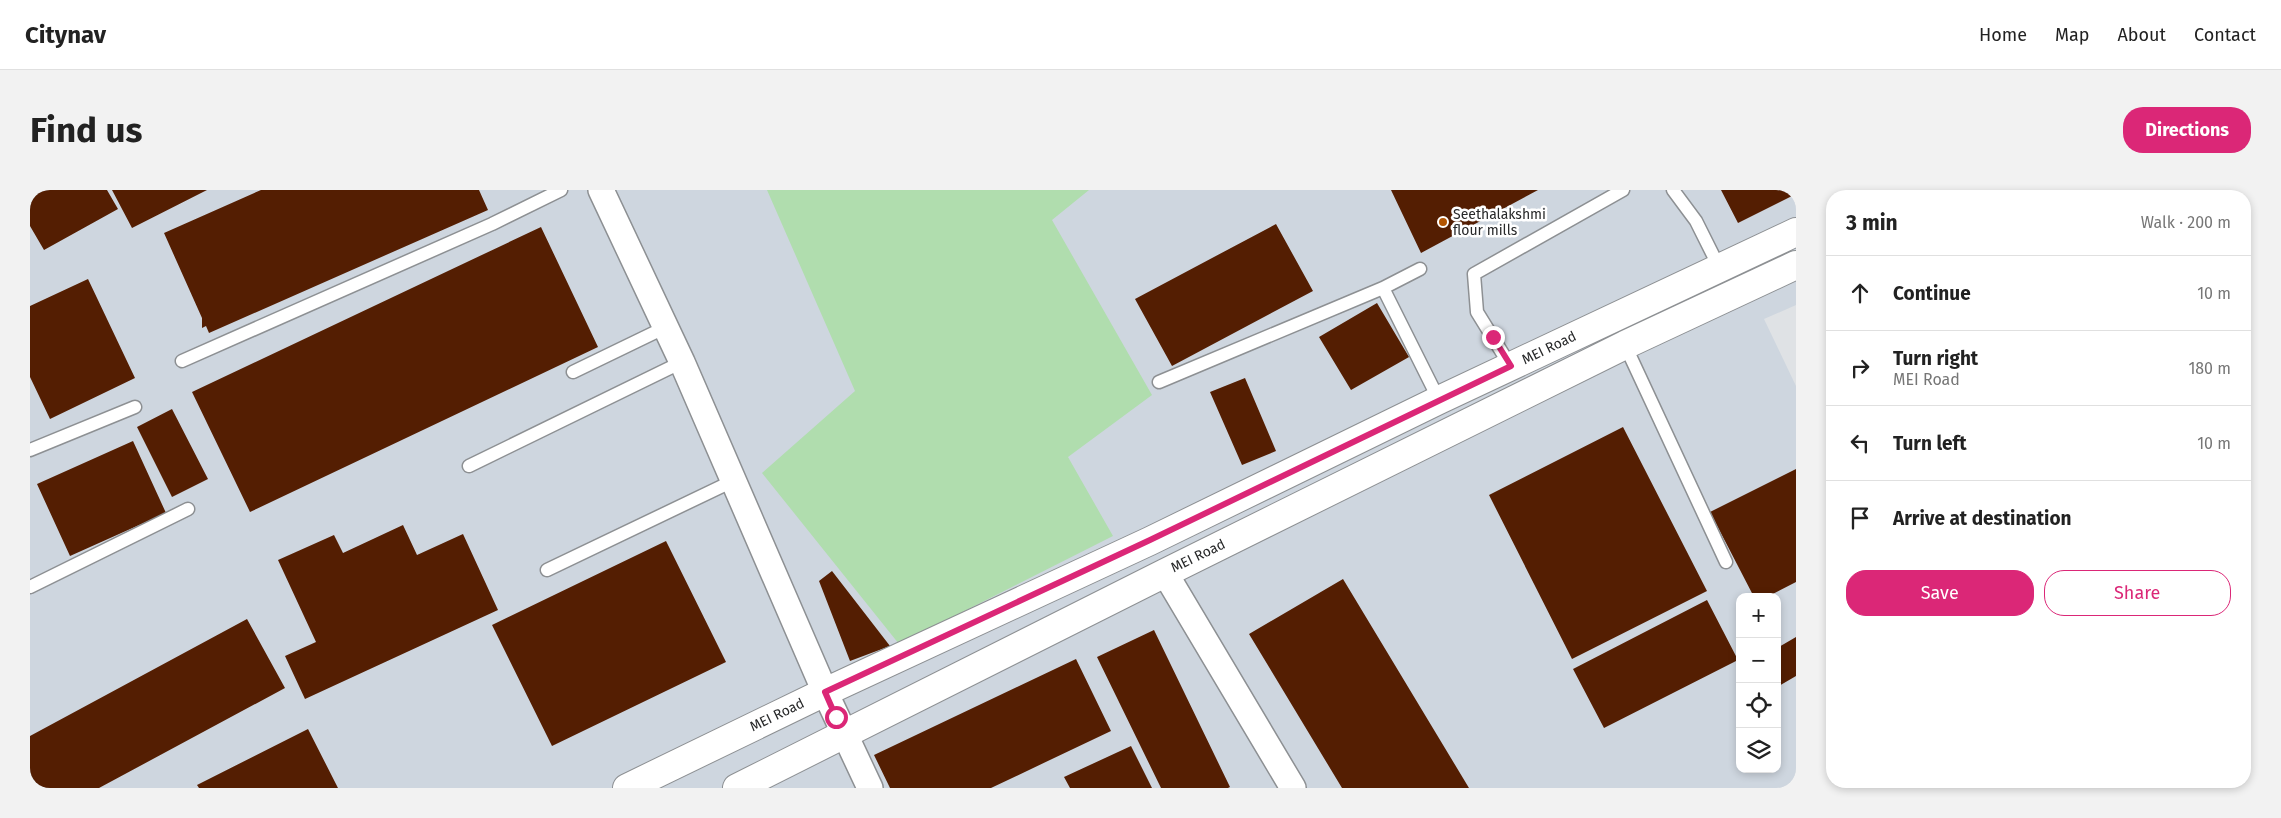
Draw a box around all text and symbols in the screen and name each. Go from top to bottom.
text: Citynav [25,21,106,49]
text: Home [1979,24,2027,46]
text: Map [2055,24,2089,46]
text: About [2117,24,2166,46]
text: Contact [2194,24,2256,46]
button: Directions [2123,107,2251,153]
text: Find us [30,109,142,151]
place label: Seethalakshmi flour mills [1453,206,1546,239]
text: 3 min [1846,210,1898,236]
text: Walk · 200 m [2141,213,2231,232]
marker: Seethalakshmi flour mills [1437,216,1449,228]
icon: ahead [1846,279,1874,307]
text: Continue [1893,282,1971,305]
text: 10 m [2197,284,2231,303]
route end [1482,326,1505,349]
street label: MEI Road [1519,328,1579,368]
text: Turn right [1893,347,1978,370]
icon: right [1846,354,1874,382]
text: 180 m [2188,359,2231,378]
text: MEI Road [1893,370,1960,389]
icon: left [1846,429,1874,457]
text: Turn left [1893,432,1967,455]
text: 10 m [2197,434,2231,453]
icon: arrive [1846,504,1874,532]
text: Arrive at destination [1893,507,2072,530]
street label: MEI Road [1168,536,1228,576]
button: Save [1846,570,2034,616]
button: Share [2044,570,2231,616]
map controls [1736,593,1781,773]
button: + [1736,593,1781,638]
button: − [1736,638,1781,683]
button: locate [1736,683,1781,728]
street label: MEI Road [747,695,807,735]
route start [825,706,848,729]
button: layers [1736,728,1781,773]

